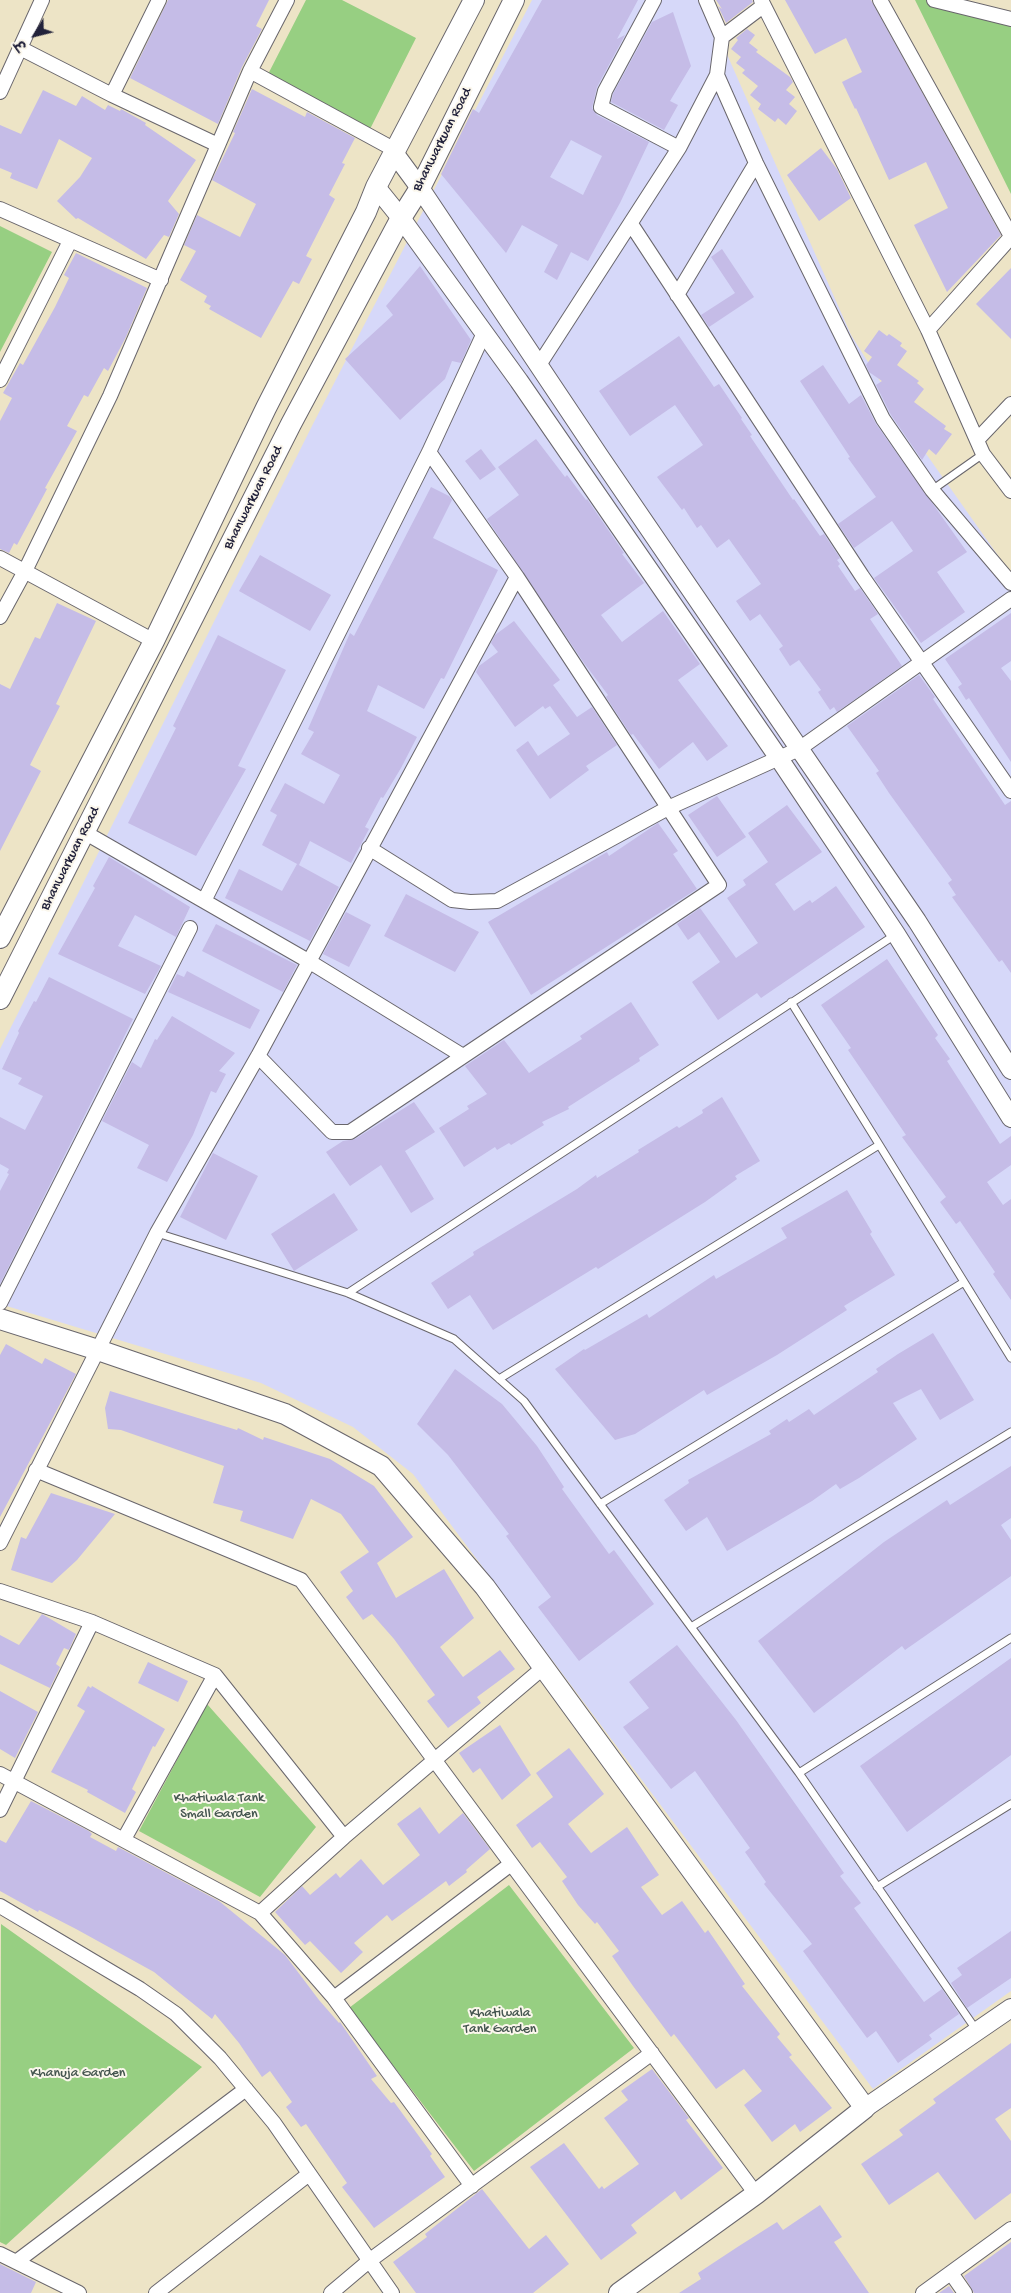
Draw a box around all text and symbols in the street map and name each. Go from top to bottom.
north arrow [10,10,60,60]
text: उ [13,35,32,53]
street label: Bhanwarkuan Road [410,85,476,195]
street label: Bhanwarkuan Road [221,443,287,553]
street label: Bhanwarkuan Road [38,804,104,914]
park label: Khatiwala Tank Small Garden [174,1791,264,1824]
park label: Khatiwala Tank Garden [463,2006,537,2038]
park label: Khanuja Garden [30,2066,126,2082]

